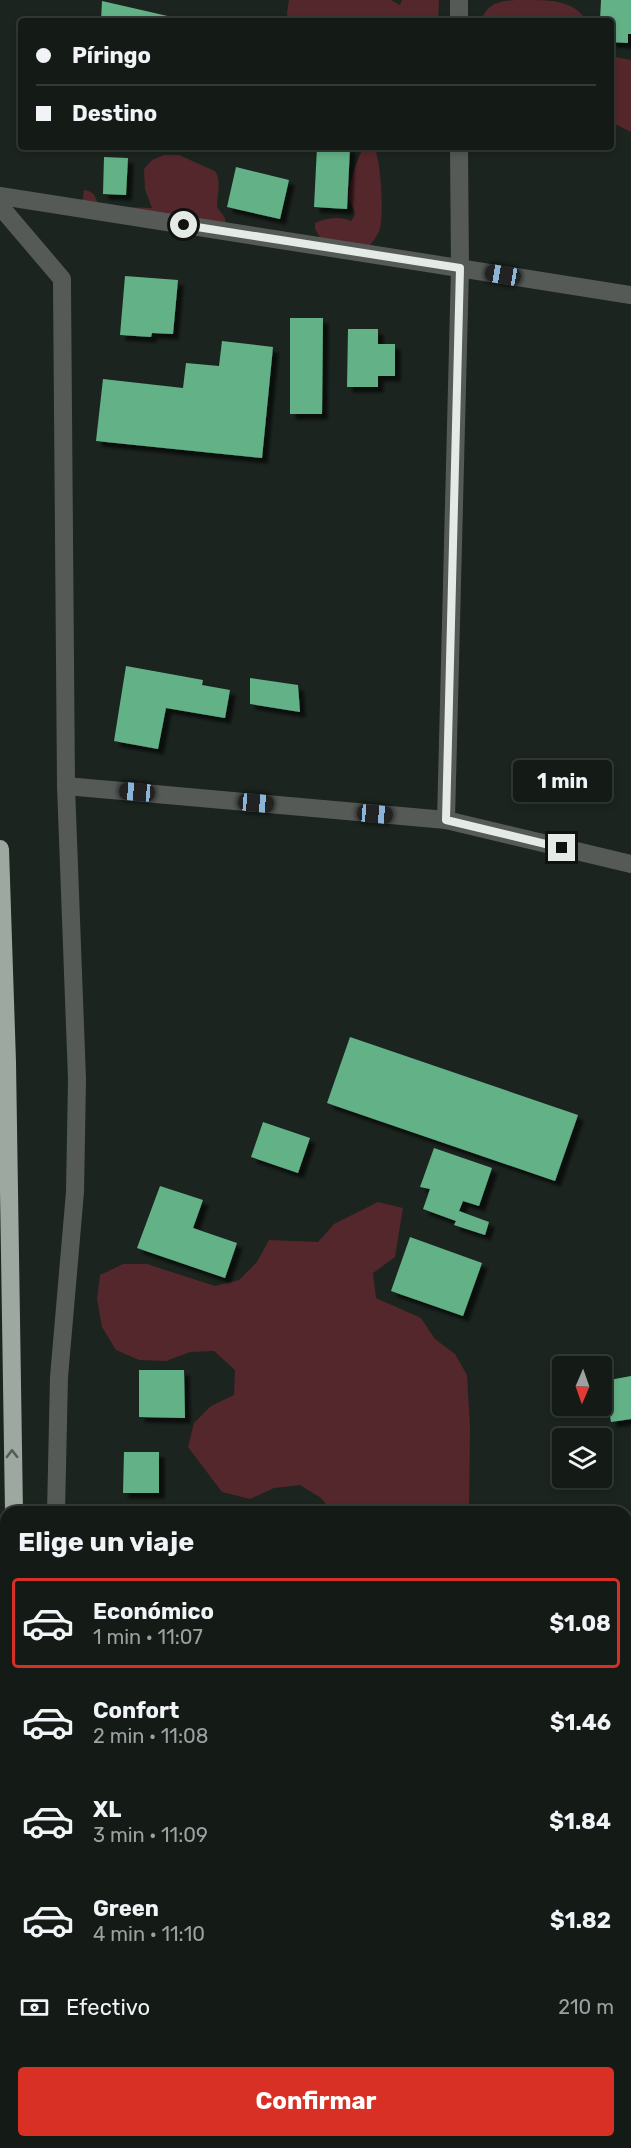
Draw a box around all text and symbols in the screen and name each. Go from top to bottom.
text: Píringo [72,42,151,69]
text: Destino [72,100,157,127]
route start [170,211,197,238]
car [484,263,522,287]
callout: 1 min [512,761,612,803]
text: 1 min [537,769,588,793]
car [118,781,156,803]
car [237,792,275,814]
car [356,803,394,825]
route end [548,834,575,861]
north arrow [552,1356,612,1416]
map controls [552,1356,612,1488]
button: layers [552,1428,612,1488]
one-way arrow [6,1449,19,1458]
text: Elige un viaje [18,1526,194,1558]
icon: car [21,1596,75,1650]
text: Económico [93,1598,214,1625]
text: $1.08 [549,1610,611,1637]
text: 1 min · 11:07 [93,1625,203,1649]
icon: car [21,1695,75,1749]
text: Confort [93,1697,179,1724]
text: $1.46 [550,1709,611,1736]
text: 2 min · 11:08 [93,1724,208,1748]
icon: car [21,1794,75,1848]
text: XL [93,1796,121,1823]
text: $1.84 [549,1808,611,1835]
text: 3 min · 11:09 [93,1823,208,1847]
icon: car [21,1893,75,1947]
text: Green [93,1895,159,1922]
text: $1.82 [550,1907,611,1934]
text: 4 min · 11:10 [93,1922,205,1946]
icon: cash [18,1991,51,2024]
text: Efectivo [66,1994,150,2021]
text: 210 m [558,1995,614,2019]
button: Confirmar [18,2067,614,2136]

